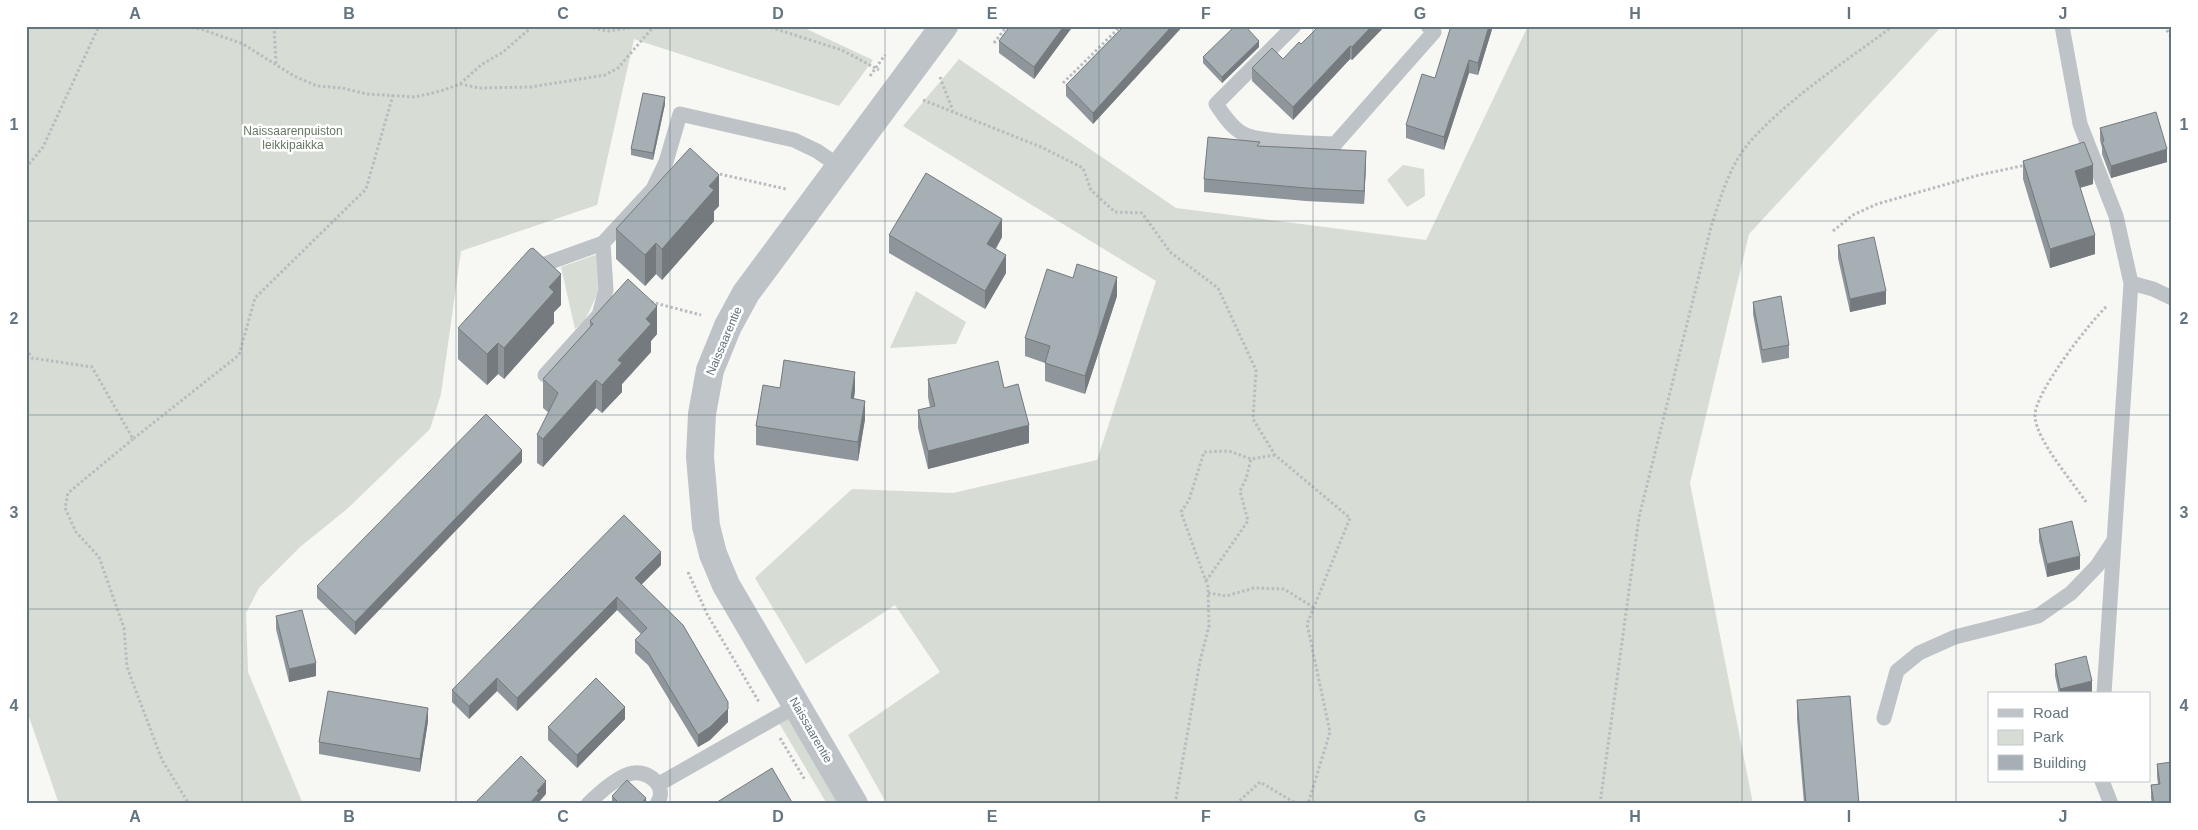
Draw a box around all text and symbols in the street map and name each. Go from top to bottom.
text: A [129,5,141,22]
text: B [343,5,355,22]
text: C [557,5,569,22]
text: D [772,5,784,22]
text: E [987,5,998,22]
text: F [1201,5,1211,22]
text: G [1414,5,1426,22]
text: H [1629,5,1641,22]
text: I [1847,5,1851,22]
text: J [2059,5,2067,22]
text: 1 [10,116,19,133]
text: 1 [2180,116,2189,133]
park label: Naissaarenpuiston leikkipaikka [243,124,343,152]
street label: Naissaarentie [703,304,745,378]
text: 2 [10,310,19,327]
text: 2 [2180,310,2189,327]
text: 3 [10,504,19,521]
text: 3 [2180,504,2189,521]
legend [1988,692,2150,782]
street label: Naissaarentie [787,695,836,766]
text: 4 [10,697,19,714]
text: 4 [2180,697,2189,714]
text: Road [2033,704,2069,721]
text: Park [2033,728,2064,745]
text: Building [2033,754,2086,771]
text: A [129,808,141,825]
text: B [343,808,355,825]
text: C [557,808,569,825]
text: D [772,808,784,825]
text: E [987,808,998,825]
text: F [1201,808,1211,825]
text: G [1414,808,1426,825]
text: H [1629,808,1641,825]
text: I [1847,808,1851,825]
text: J [2059,808,2067,825]

